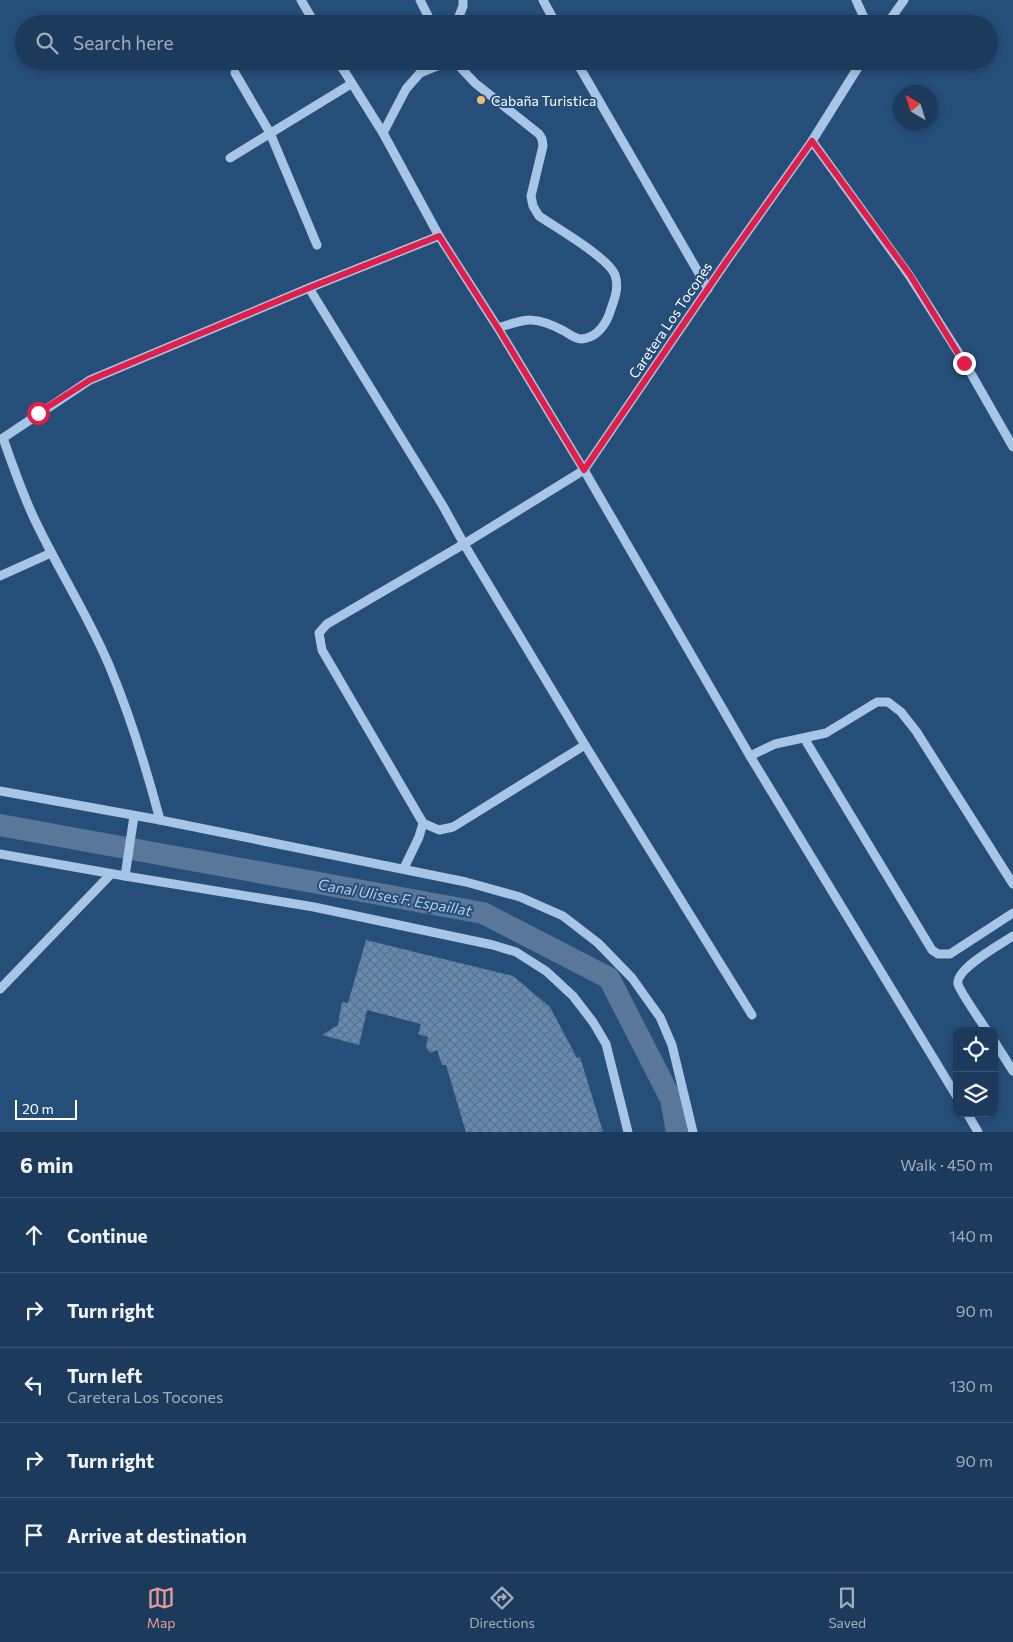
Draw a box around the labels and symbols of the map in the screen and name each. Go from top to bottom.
north arrow [893,85,938,130]
place label: Cabaña Turistica [491,92,596,109]
marker: Cabaña Turistica [475,94,487,106]
street label: Caretera Los Tocones [625,259,715,381]
route end [953,352,976,375]
route start [27,402,50,425]
water label: Canal Ulises F. Espaillat [317,875,474,920]
scale bar [15,1097,78,1120]

